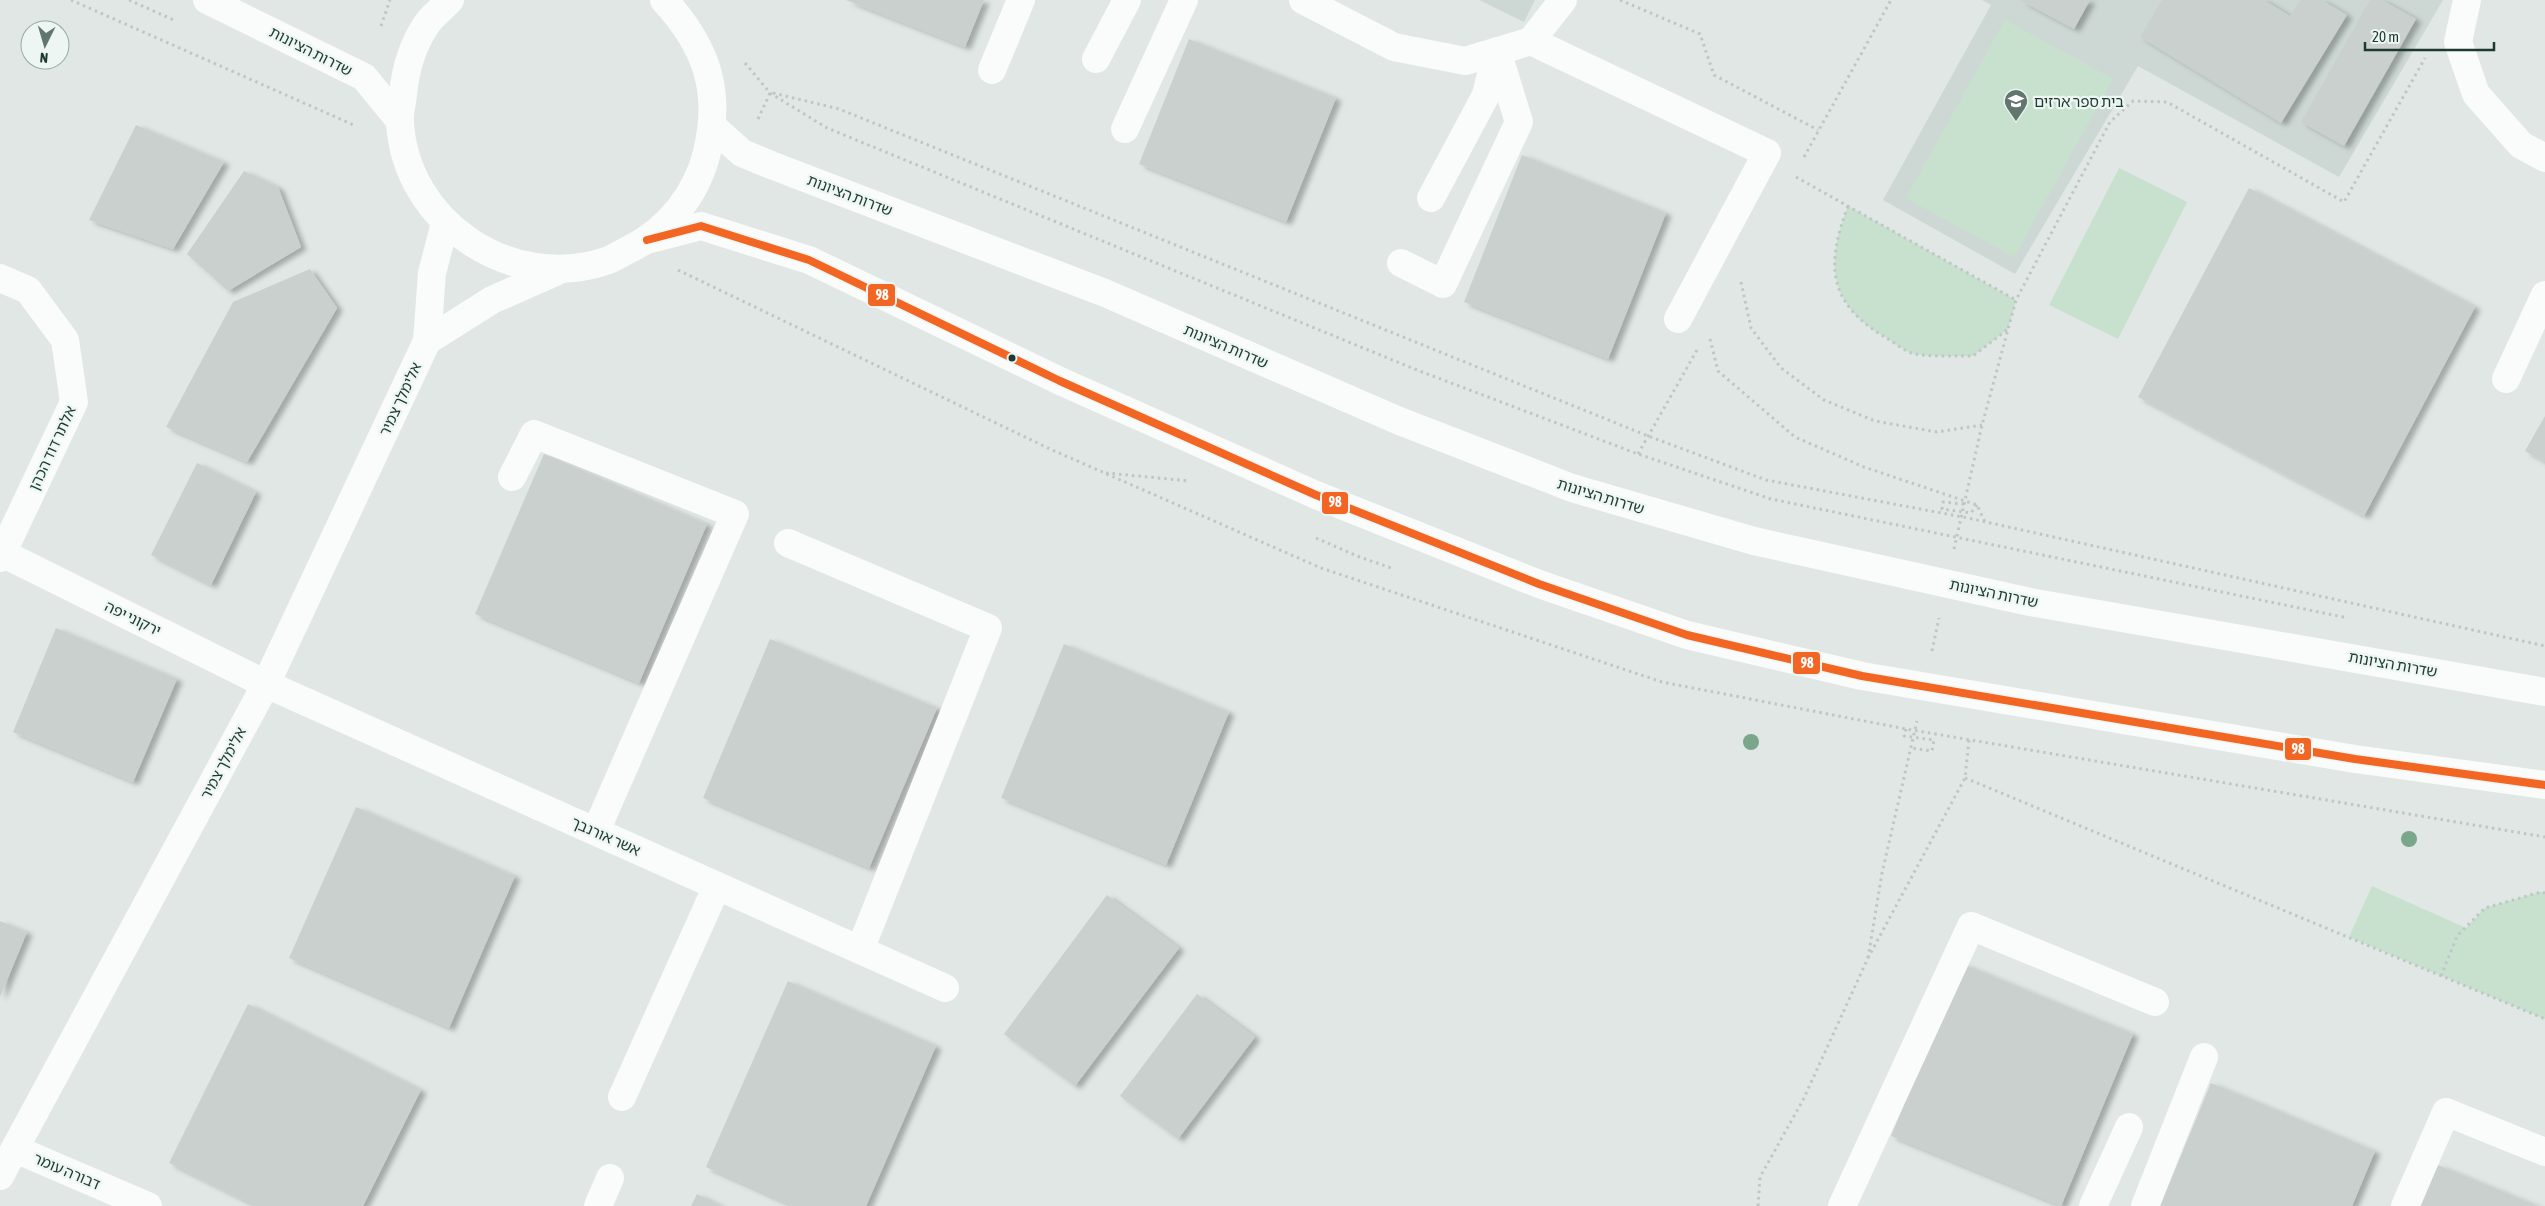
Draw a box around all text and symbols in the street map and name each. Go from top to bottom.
north arrow [20,20,70,70]
scale bar [2365,20,2494,52]
street label: שדרות הציונות [267,23,355,79]
text: 20 m [2372,28,2399,45]
text: N [39,50,49,66]
school or university icon: בית ספר ארזים [2003,88,2029,122]
place label: בית ספר ארזים [2034,93,2124,110]
street label: שדרות הציונות [805,171,895,219]
line badge: 98 [867,283,896,307]
text: 98 [875,287,889,303]
street label: שדרות הציונות [1181,321,1271,371]
unlabelled marker [1007,353,1017,363]
street label: אלימלך צמיר [376,359,424,439]
street label: אלתר דוד הכהן [25,403,79,493]
street label: שדרות הציונות [1555,475,1647,517]
line badge: 98 [1321,491,1349,515]
text: 98 [1328,494,1342,510]
street label: שדרות הציונות [1948,575,2040,611]
street label: ירקוני יפה [102,597,164,639]
street label: שדרות הציונות [2347,648,2439,680]
line badge: 98 [1792,651,1821,675]
text: 98 [1800,655,1814,671]
street label: אלימלך צמיר [197,724,249,802]
line badge: 98 [2284,737,2312,761]
text: 98 [2291,741,2305,757]
street label: אשר אורנבך [569,813,643,859]
street label: דבורה עומר [31,1149,103,1193]

